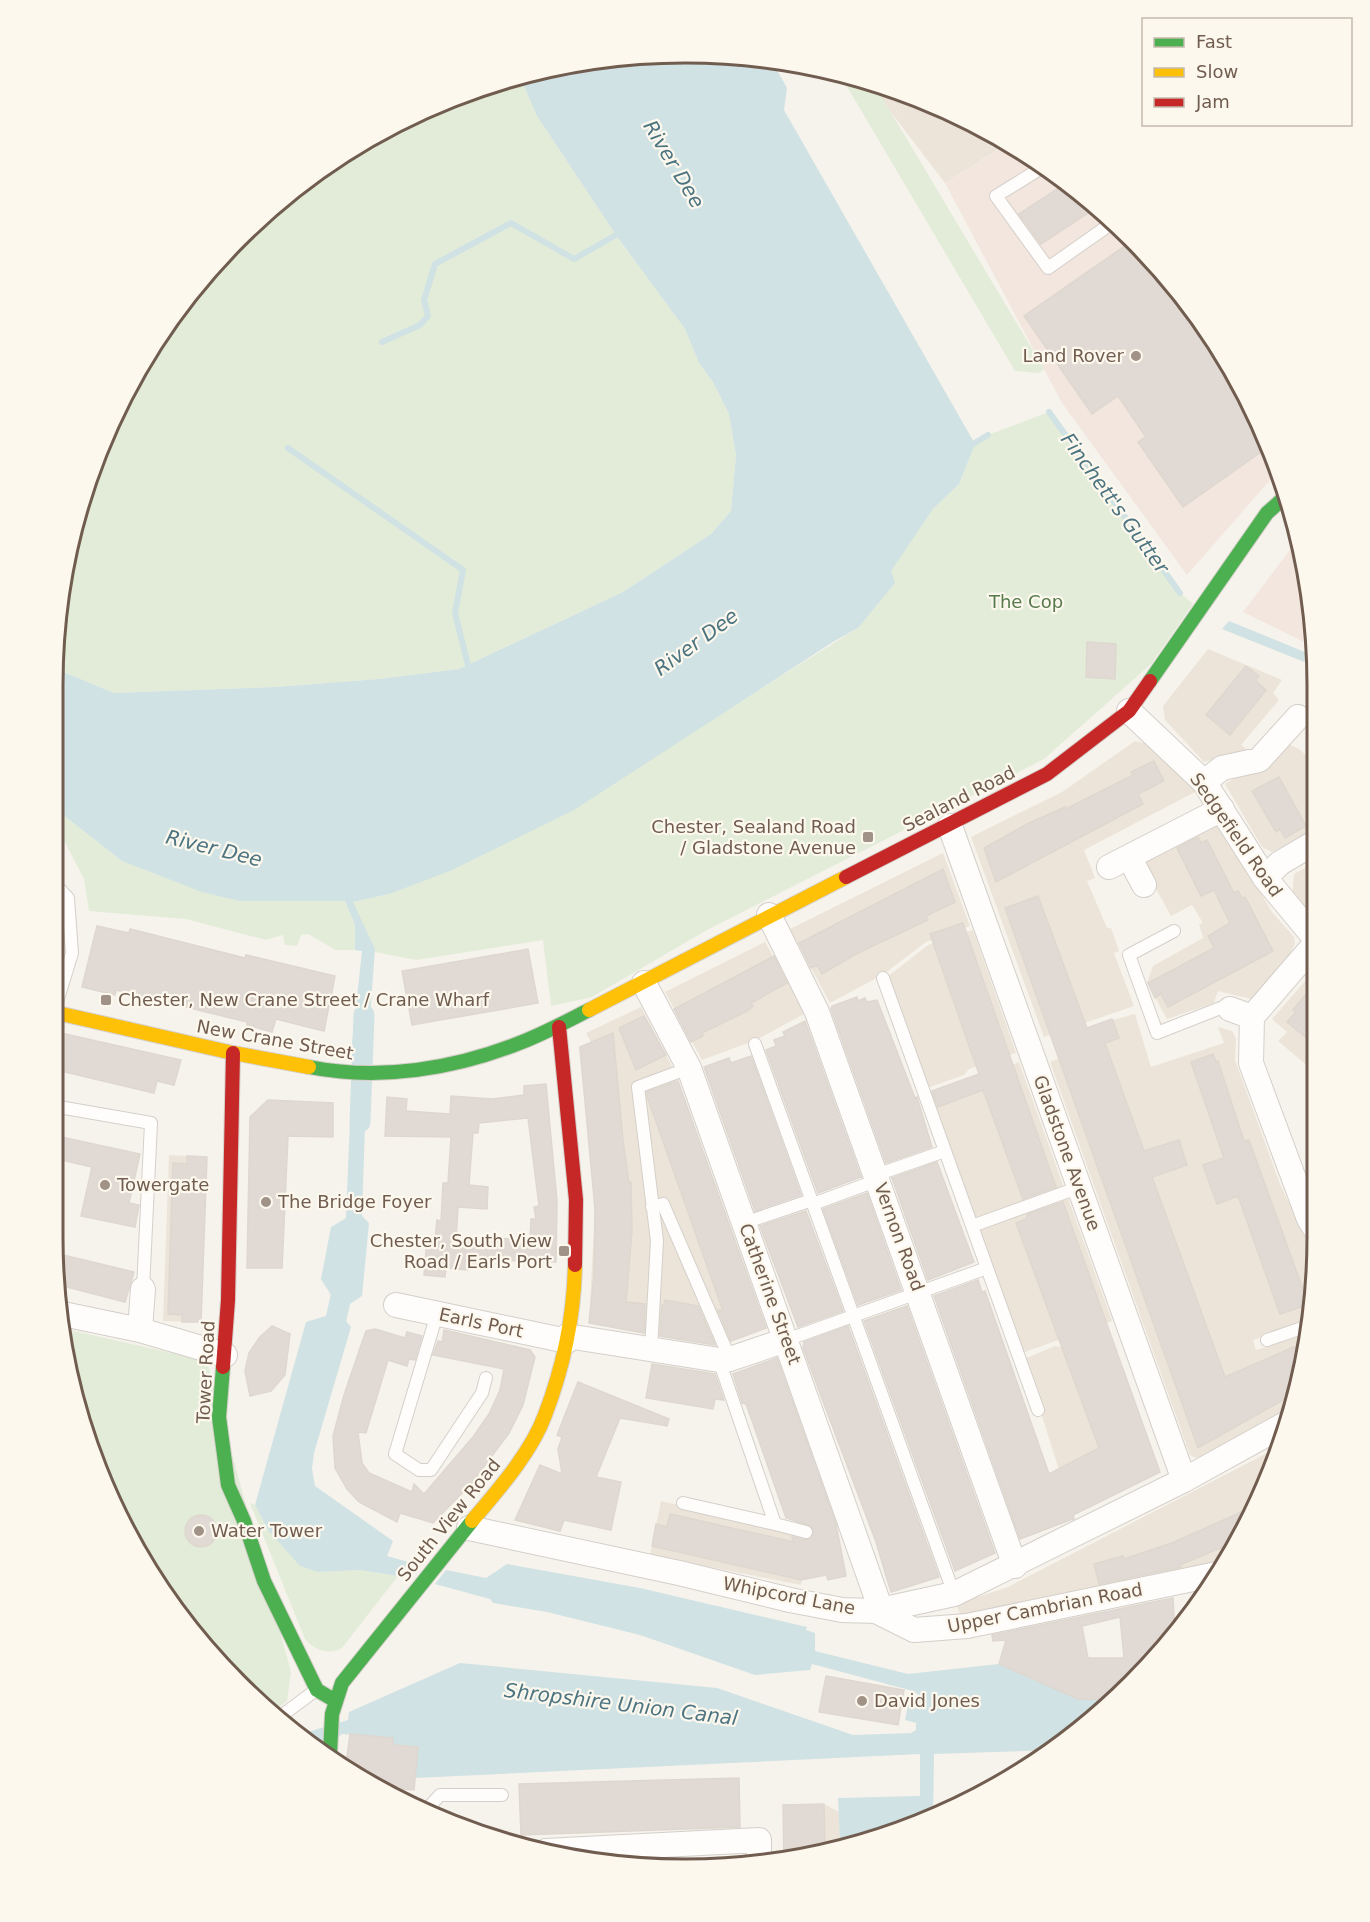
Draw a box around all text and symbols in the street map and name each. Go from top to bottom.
legend [1142,18,1352,126]
text: Fast [1196,31,1232,52]
text: Slow [1196,61,1238,82]
text: Jam [1195,91,1230,112]
water label: River Dee [638,116,710,212]
place label: Land Rover [1023,345,1125,366]
marker: Land Rover [1129,349,1143,363]
water label: Finchett's Gutter [1056,428,1175,579]
park label: The Cop [988,591,1063,612]
water label: River Dee [649,603,743,681]
street label: Sealand Road [899,761,1018,836]
street label: Sedgefield Road [1186,769,1287,901]
place label: Chester, Sealand Road / Gladstone Avenue [651,816,856,858]
water label: River Dee [163,824,265,872]
marker: Chester, Sealand Road / Gladstone Avenue [861,830,875,844]
place label: Chester, New Crane Street / Crane Wharf [118,989,490,1010]
marker: Chester, New Crane Street / Crane Wharf [99,993,113,1007]
street label: New Crane Street [195,1015,355,1064]
street label: Gladstone Avenue [1030,1072,1105,1233]
place label: Towergate [116,1174,209,1195]
marker: Towergate [98,1178,112,1192]
street label: Vernon Road [870,1180,929,1294]
place label: The Bridge Foyer [277,1191,432,1212]
marker: The Bridge Foyer [259,1195,273,1209]
street label: Catherine Street [735,1220,806,1367]
place label: Chester, South View Road / Earls Port [370,1230,552,1272]
marker: Chester, South View Road / Earls Port [557,1244,571,1258]
street label: Earls Port [437,1303,525,1342]
street label: Tower Road [192,1320,219,1425]
street label: South View Road [393,1454,504,1585]
place label: Water Tower [211,1520,323,1541]
marker: Water Tower [192,1524,206,1538]
street label: Whipcord Lane [721,1572,857,1619]
street label: Upper Cambrian Road [945,1578,1144,1637]
water label: Shropshire Union Canal [503,1678,739,1730]
place label: David Jones [874,1690,980,1711]
marker: David Jones [855,1694,869,1708]

